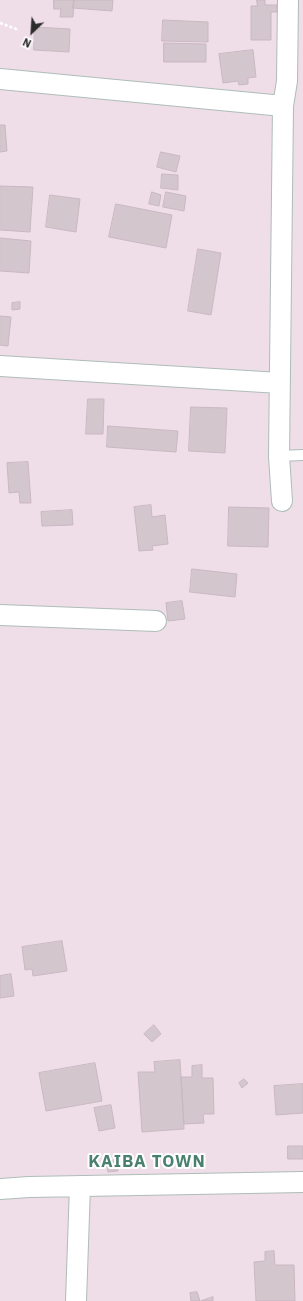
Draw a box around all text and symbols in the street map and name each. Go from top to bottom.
north arrow [12,12,52,52]
text: N [20,35,33,51]
district label: KAIBA TOWN [88,1152,206,1172]

